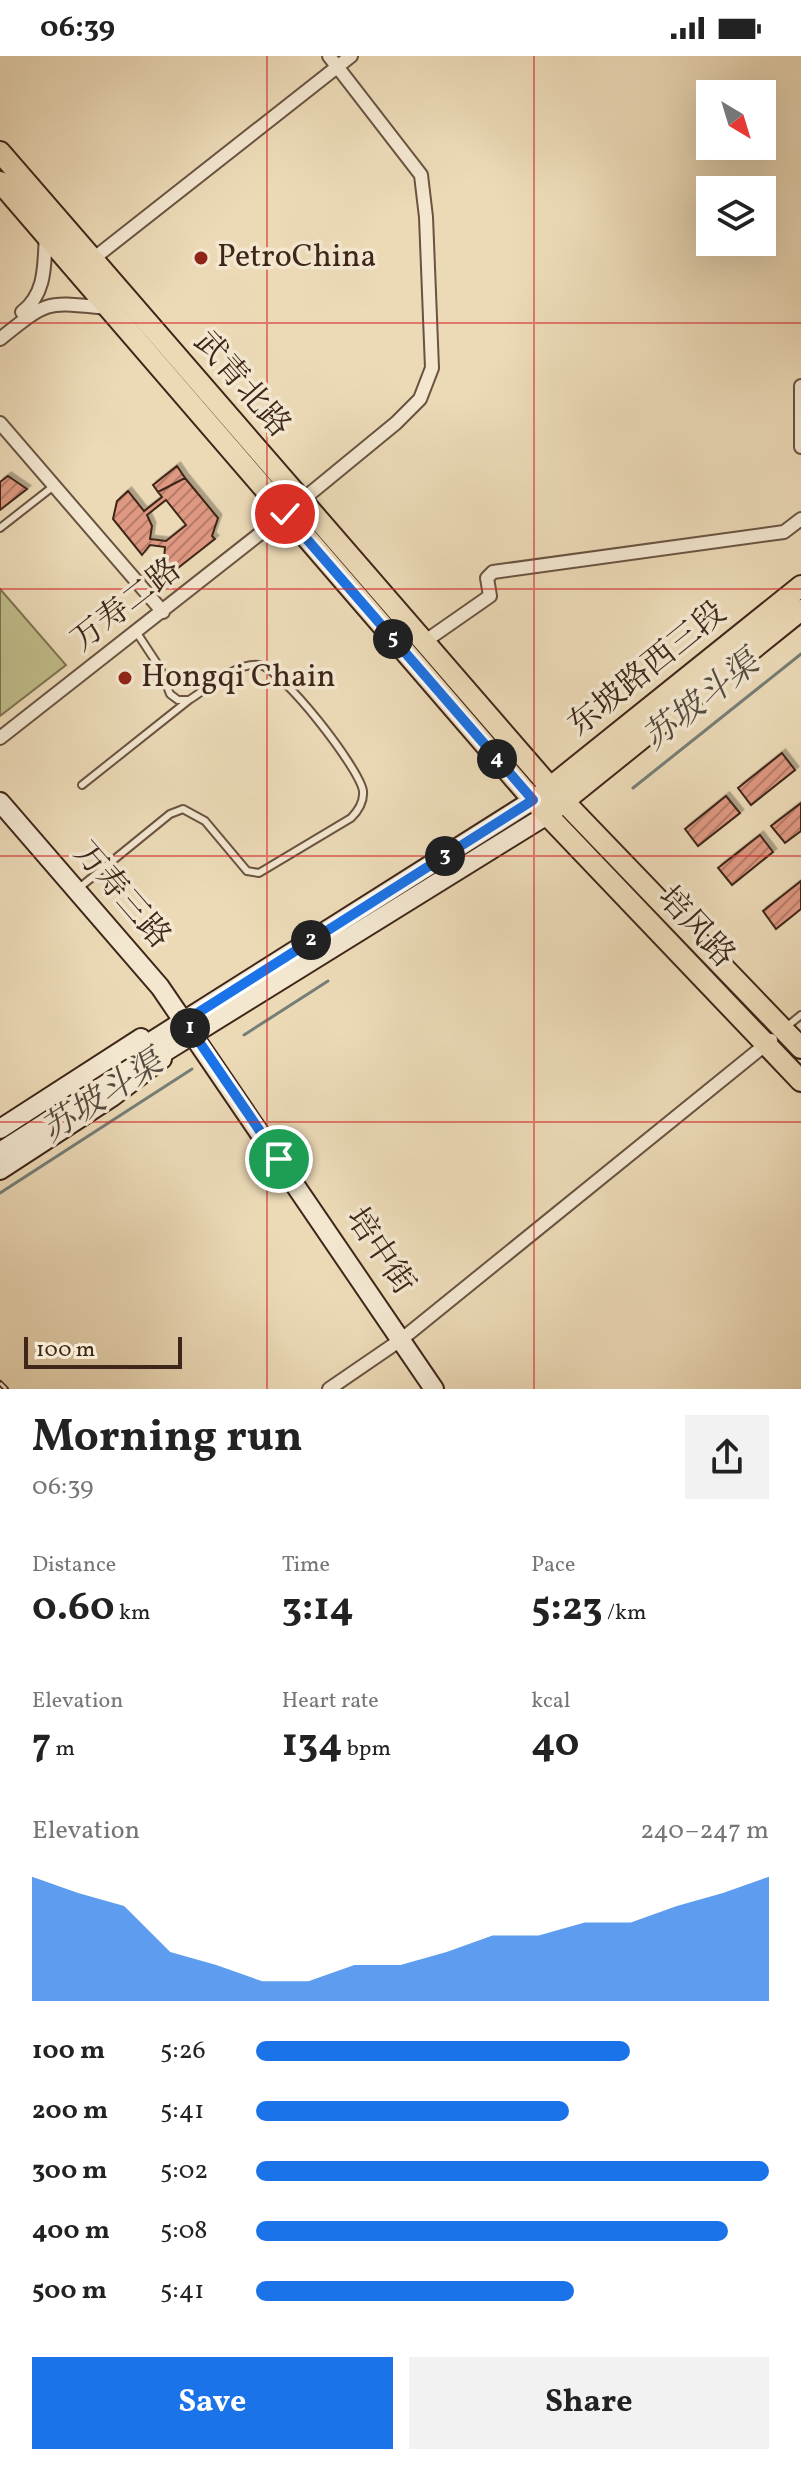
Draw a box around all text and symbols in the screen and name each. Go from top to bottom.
text: 06:39 [40,7,115,49]
north arrow [696,80,776,160]
map controls [696,80,776,256]
button: layers [696,176,776,256]
place label: PetroChina [217,236,376,280]
marker: PetroChina [192,249,210,267]
street label: 武青北路 [182,322,300,448]
pin [251,480,319,548]
icon: check [263,492,307,536]
street label: 万寿二路 [63,549,191,663]
street label: 东坡路西三段 [560,592,736,748]
pin: 5 [373,619,413,659]
text: 5 [388,623,398,654]
water label: 苏坡斗渠 [634,639,773,762]
place label: Hongqi Chain [141,656,336,700]
marker: Hongqi Chain [116,669,134,687]
pin: 4 [477,739,517,779]
text: 4 [490,743,504,774]
street label: 万寿三路 [62,833,180,959]
pin: 3 [425,836,465,876]
text: 3 [439,840,451,871]
street label: 培风路 [646,878,744,978]
pin: 2 [291,920,331,960]
text: 2 [305,924,317,955]
pin: 1 [170,1008,210,1048]
text: 1 [186,1012,194,1043]
water label: 苏坡斗渠 [33,1039,176,1155]
pin [245,1125,313,1193]
icon: arrive [257,1137,301,1181]
street label: 培中街 [334,1200,424,1304]
scale bar [24,1333,182,1369]
text: 100 m [36,1335,95,1366]
text: Morning run [32,1408,303,1469]
button: share [685,1415,769,1499]
text: 06:39 [32,1469,94,1505]
text: Distance [32,1550,116,1581]
text: Time [282,1550,330,1581]
text: Pace [531,1550,575,1581]
text: 0.60 [32,1581,115,1637]
text: 3:14 [282,1581,354,1637]
text: 5:23 [531,1581,603,1637]
text: km [115,1598,150,1629]
text: /km [603,1598,646,1629]
text: Elevation [32,1686,123,1717]
text: Heart rate [282,1686,379,1717]
text: kcal [531,1686,570,1717]
text: 7 [32,1717,51,1773]
text: 134 [282,1717,342,1773]
text: 40 [531,1717,579,1773]
text: m [51,1734,75,1765]
text: bpm [342,1734,391,1765]
text: Elevation [32,1813,140,1849]
text: 240–247 m [640,1813,769,1849]
text: 100 m [32,2033,105,2069]
text: 5:26 [160,2033,206,2069]
text: 200 m [32,2093,108,2129]
text: 5:41 [160,2093,204,2129]
text: 300 m [32,2153,108,2189]
text: 5:02 [160,2153,208,2189]
text: 400 m [32,2213,110,2249]
text: 5:08 [160,2213,207,2249]
text: 500 m [32,2273,107,2309]
text: 5:41 [160,2273,204,2309]
button: Save [32,2357,393,2449]
button: Share [409,2357,769,2449]

